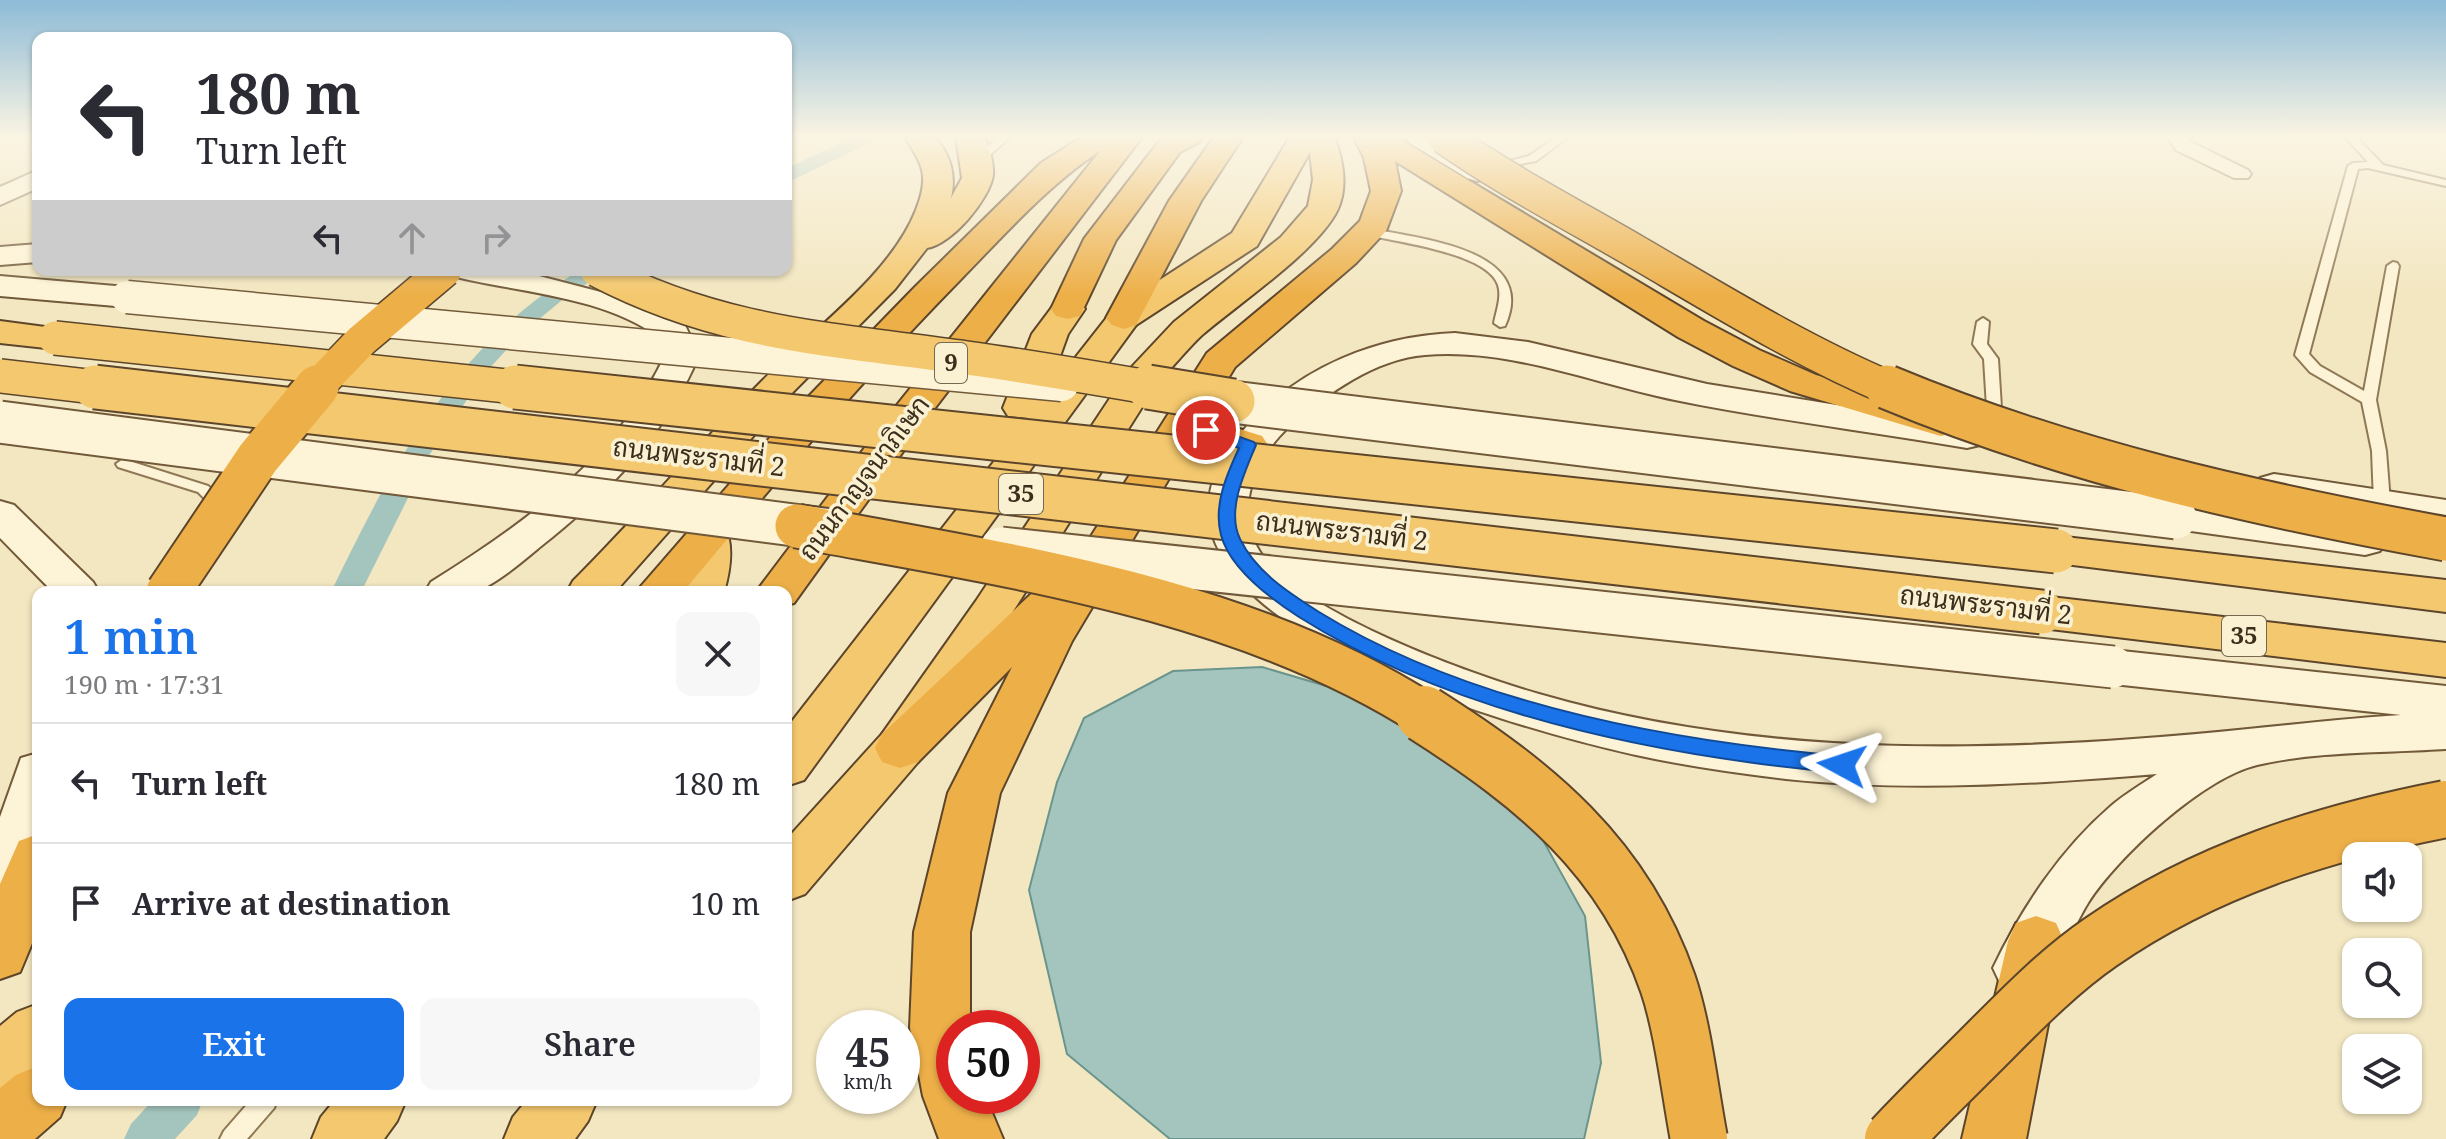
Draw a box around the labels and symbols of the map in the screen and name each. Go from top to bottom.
road number: 9 [935,343,967,383]
street label: ถนนกาญจนาภิเษก [789,388,937,567]
pin [1172,396,1240,464]
street label: ถนนพระรามที่ 2 [611,425,788,484]
road number: 35 [999,474,1043,514]
street label: ถนนพระรามที่ 2 [1254,499,1431,558]
street label: ถนนพระรามที่ 2 [1898,573,2075,632]
road number: 35 [2222,616,2266,656]
position arrow [1800,723,1884,807]
speed limit sign: 50 [936,1010,1040,1114]

